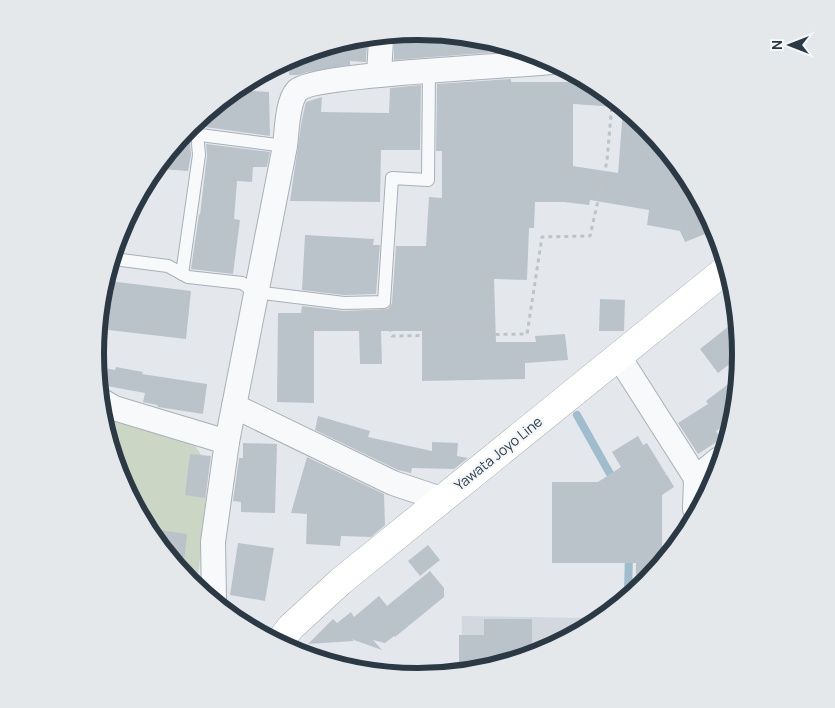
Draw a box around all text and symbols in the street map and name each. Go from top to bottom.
north arrow [765,20,815,70]
text: N [767,40,786,50]
street label: Yawata Joyo Line [450,412,546,494]

